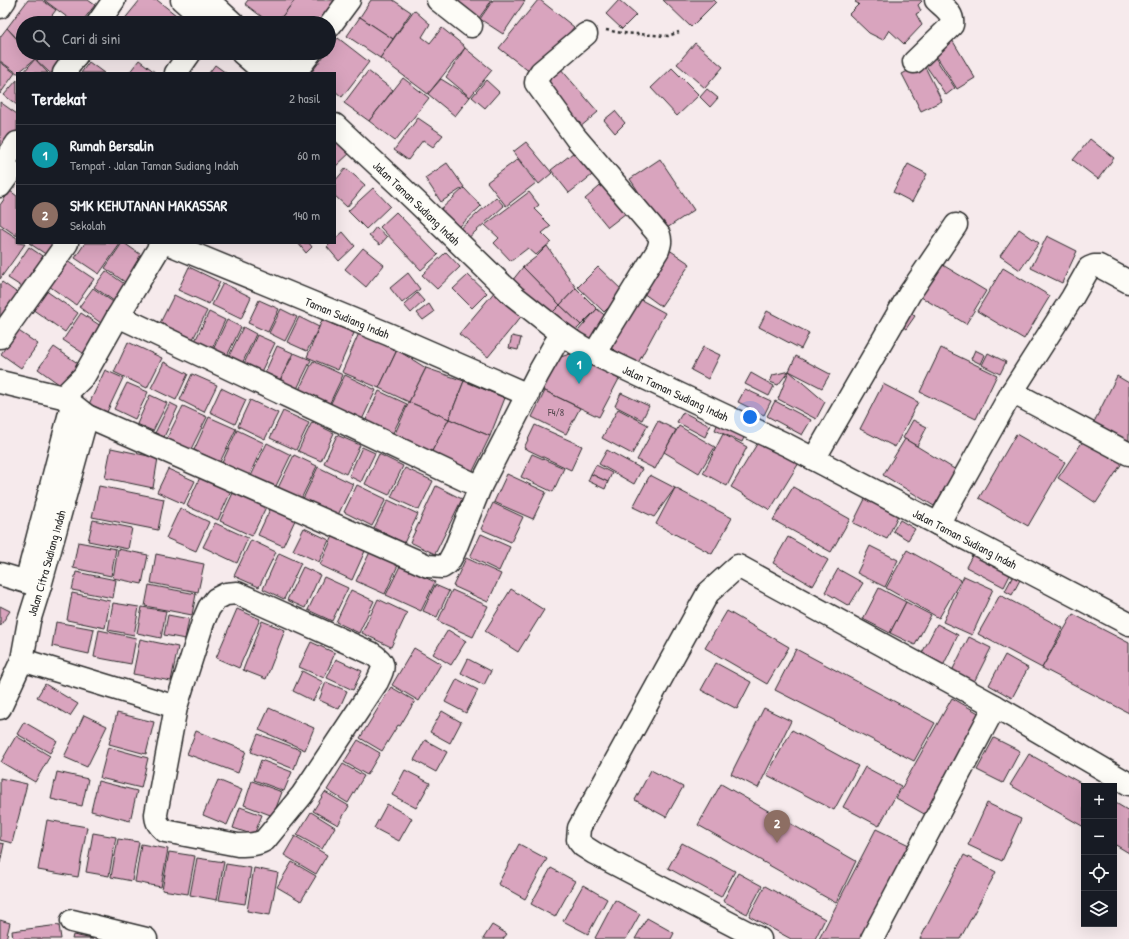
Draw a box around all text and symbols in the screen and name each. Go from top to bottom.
search box [16,16,336,60]
icon: search [30,27,52,49]
text: Cari di sini [62,28,121,49]
text: Terdekat [32,87,86,110]
text: 2 hasil [289,89,320,107]
text: Rumah Bersalin [70,135,154,156]
text: 1 [43,146,47,164]
text: 60 m [297,146,320,164]
text: Tempat · Jalan Taman Sudiang Indah [70,156,239,174]
street label: Jalan Taman Sudiang Indah [370,157,465,249]
text: SMK KEHUTANAN MAKASSAR [70,195,227,216]
text: 2 [42,206,48,224]
text: 140 m [293,206,320,224]
text: Sekolah [70,216,106,234]
street label: Taman Sudiang Indah [302,292,392,342]
pin: 1 [566,351,592,384]
street label: Jalan Taman Sudiang Indah [620,360,732,425]
house number: F4/8 [547,406,564,419]
your location [740,407,760,427]
street label: Jalan Taman Sudiang Indah [910,504,1020,573]
street label: Jalan Citra Sudiang Indah [23,508,69,618]
map controls [1081,783,1117,927]
button: + [1081,783,1117,819]
pin: 2 [764,810,790,843]
button: − [1081,819,1117,855]
button: locate [1081,855,1117,891]
button: layers [1081,891,1117,927]

